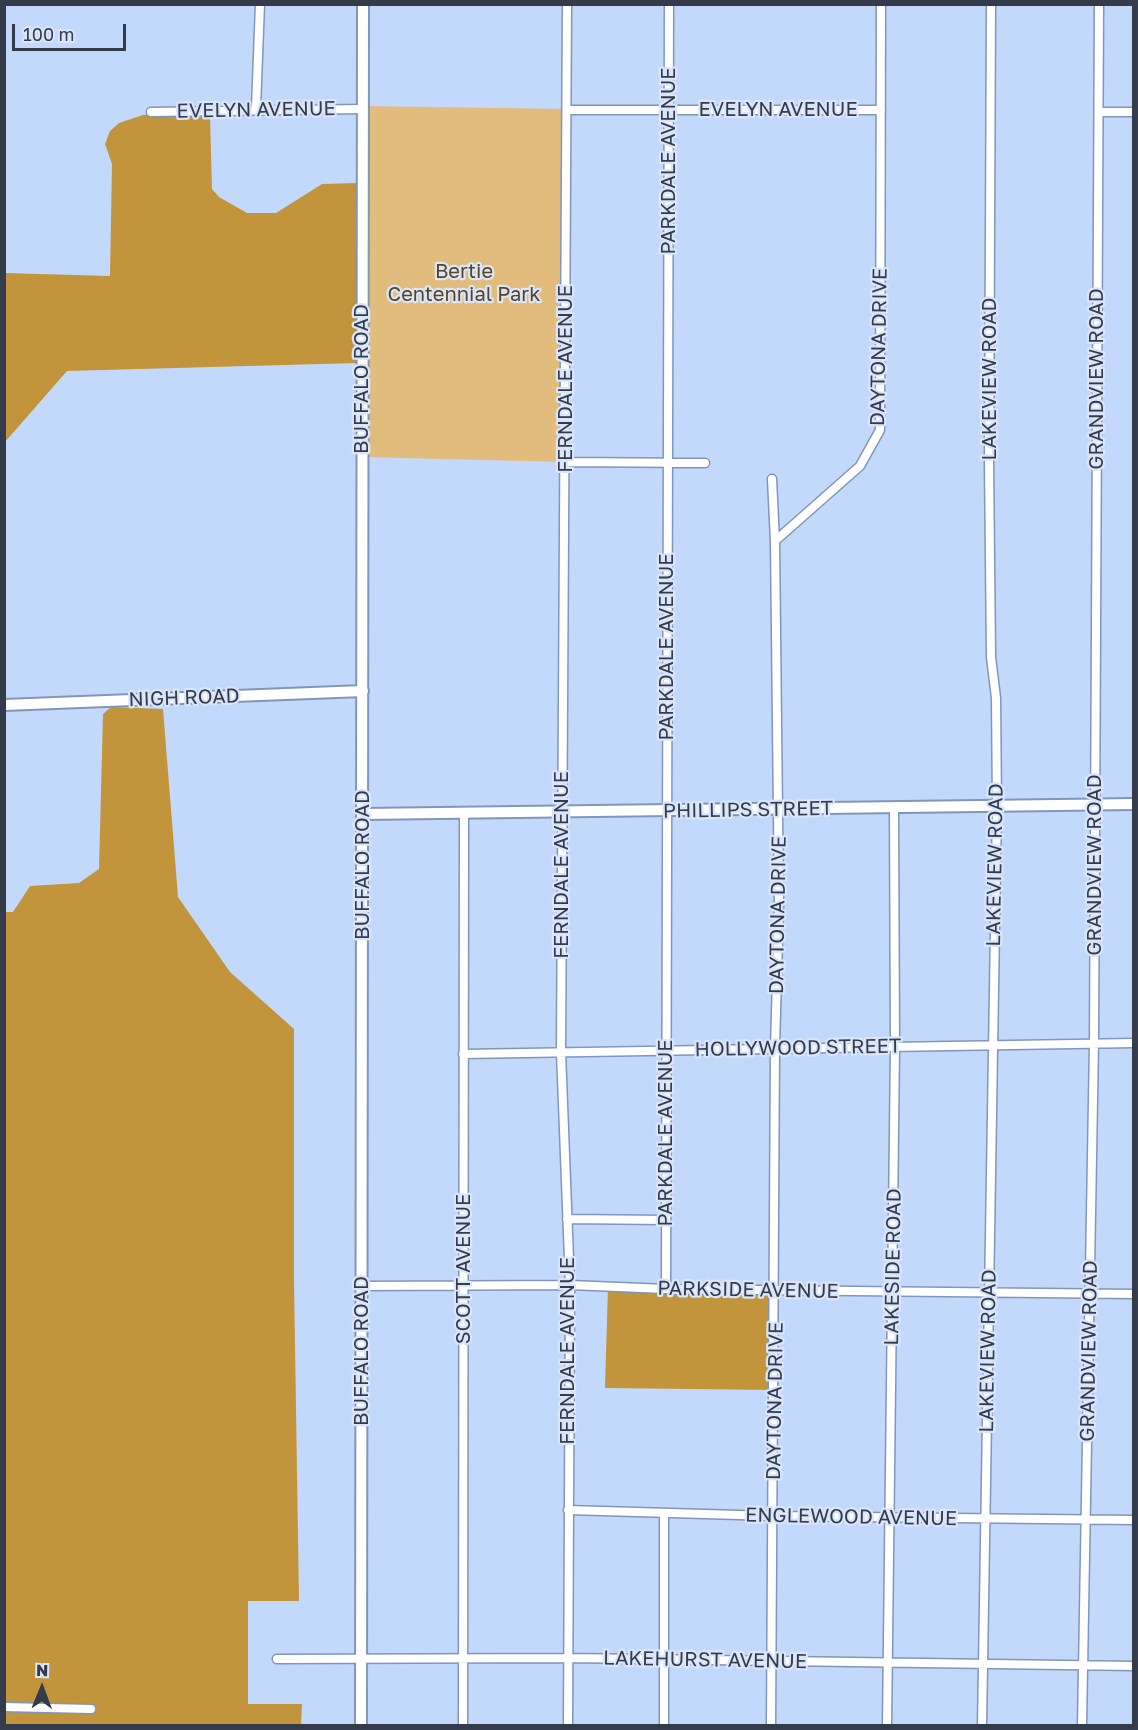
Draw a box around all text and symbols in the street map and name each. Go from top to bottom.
scale bar [15,12,129,50]
text: 100 m [23,23,74,45]
street label: PARKDALE AVENUE [657,67,681,255]
street label: EVELYN AVENUE [176,97,336,123]
street label: EVELYN AVENUE [698,98,858,122]
park label: Bertie Centennial Park [388,260,540,307]
street label: DAYTONA DRIVE [866,268,892,426]
street label: FERNDALE AVENUE [554,285,578,473]
street label: GRANDVIEW ROAD [1085,288,1109,470]
street label: LAKEVIEW ROAD [978,297,1002,461]
street label: BUFFALO ROAD [350,304,374,454]
street label: PARKDALE AVENUE [655,553,679,741]
street label: NIGH ROAD [128,684,240,712]
street label: FERNDALE AVENUE [550,771,574,959]
street label: GRANDVIEW ROAD [1083,774,1107,956]
street label: LAKEVIEW ROAD [982,783,1008,947]
street label: BUFFALO ROAD [351,790,375,940]
street label: PHILLIPS STREET [663,797,833,823]
street label: DAYTONA DRIVE [765,836,791,994]
street label: HOLLYWOOD STREET [694,1034,902,1062]
street label: PARKDALE AVENUE [654,1039,678,1227]
street label: LAKESIDE ROAD [880,1188,906,1346]
street label: SCOTT AVENUE [452,1194,476,1344]
street label: FERNDALE AVENUE [556,1257,580,1445]
street label: GRANDVIEW ROAD [1075,1260,1103,1442]
street label: LAKEVIEW ROAD [975,1269,1001,1433]
street label: BUFFALO ROAD [350,1276,374,1426]
street label: PARKSIDE AVENUE [657,1276,839,1304]
street label: DAYTONA DRIVE [762,1322,788,1480]
street label: ENGLEWOOD AVENUE [745,1503,957,1531]
street label: LAKEHURST AVENUE [603,1646,807,1674]
north arrow [12,1658,72,1718]
text: N [36,1660,49,1680]

